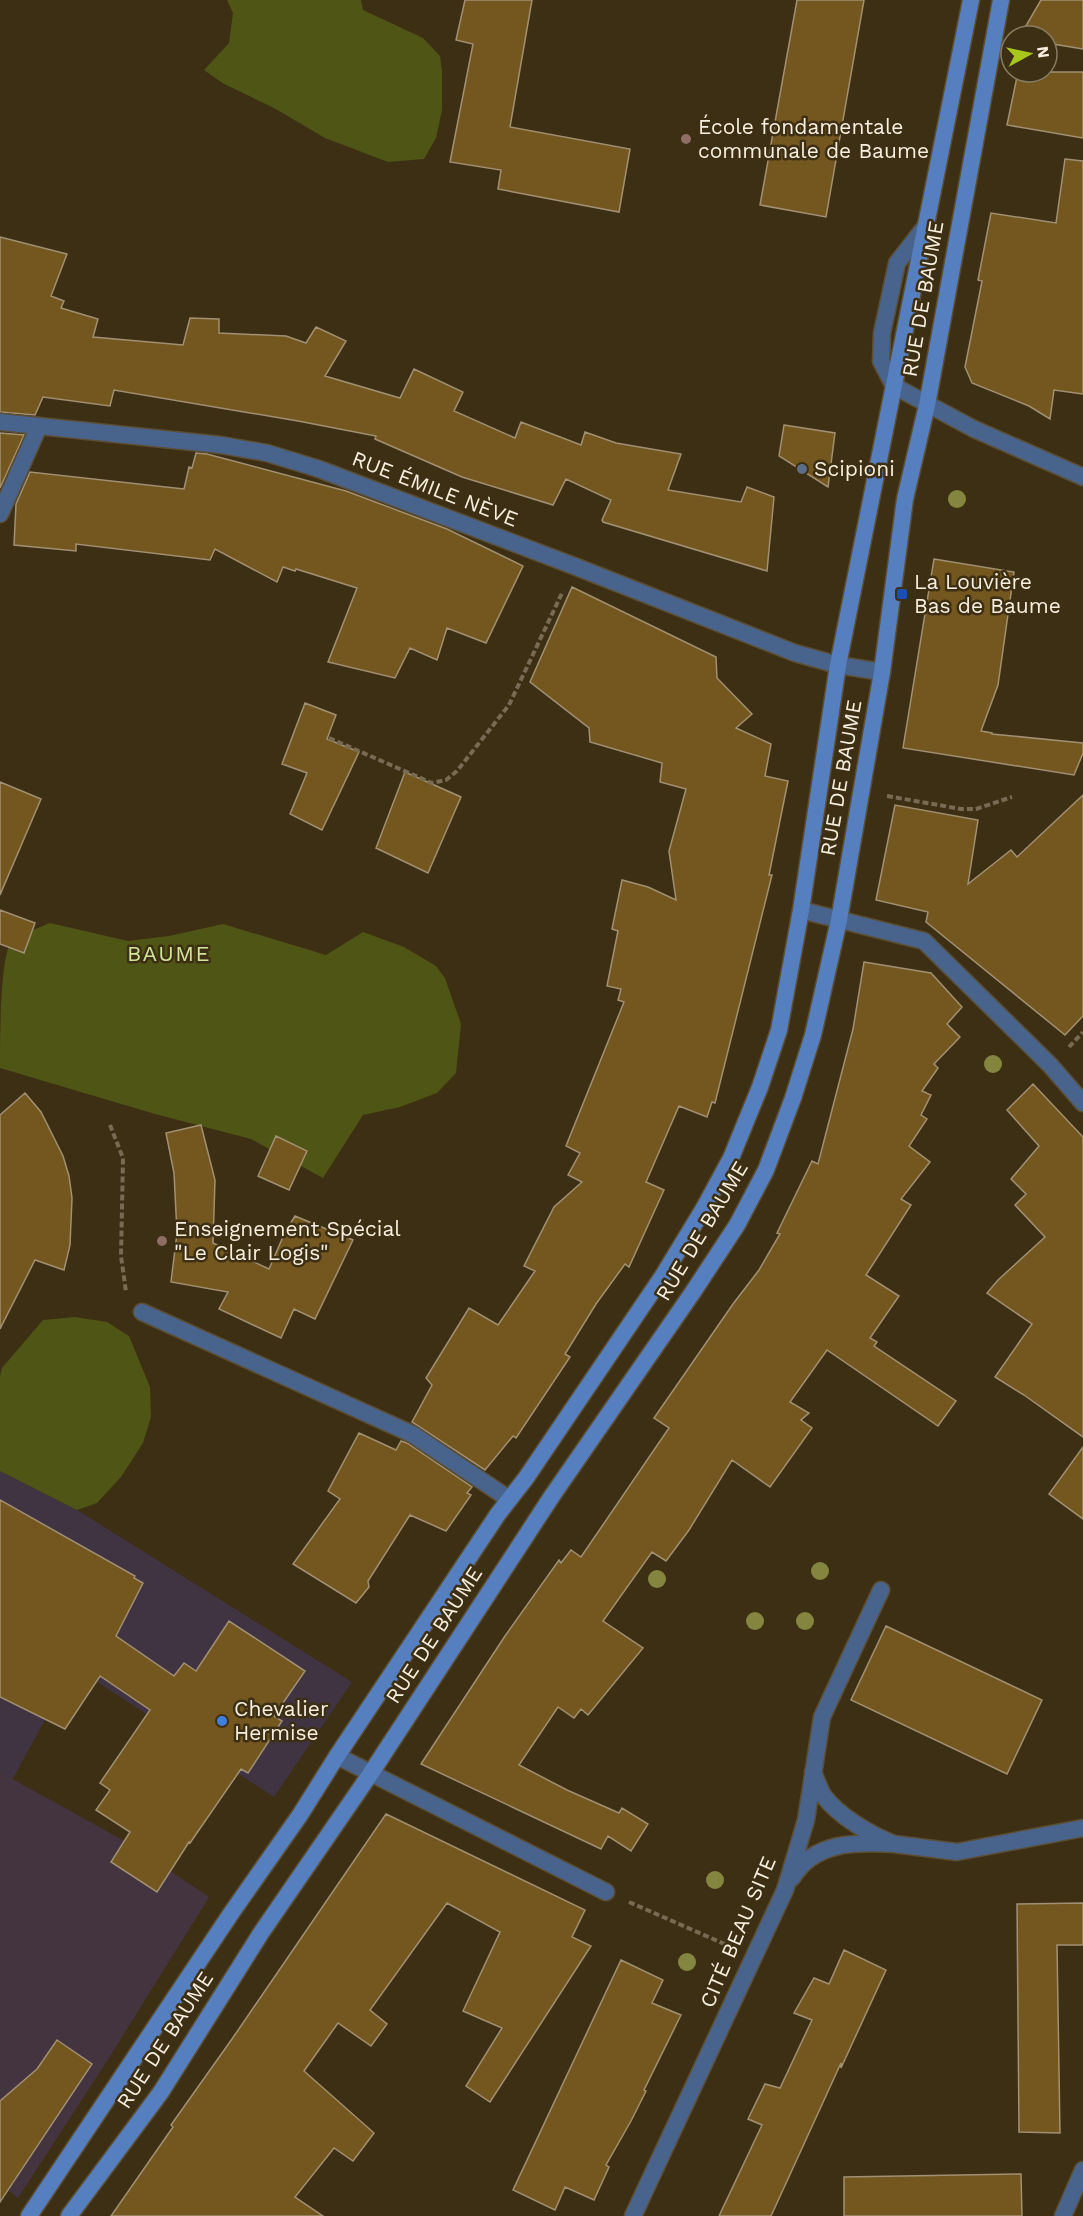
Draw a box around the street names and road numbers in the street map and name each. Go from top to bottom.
street label: RUE DE BAUME [896,219,949,379]
street label: RUE ÉMILE NÈVE [349,445,522,532]
street label: RUE DE BAUME [814,698,867,858]
street label: RUE DE BAUME [650,1157,753,1305]
street label: RUE DE BAUME [380,1562,487,1708]
street label: CITÉ BEAU SITE [694,1852,781,2011]
street label: RUE DE BAUME [111,1967,218,2113]

